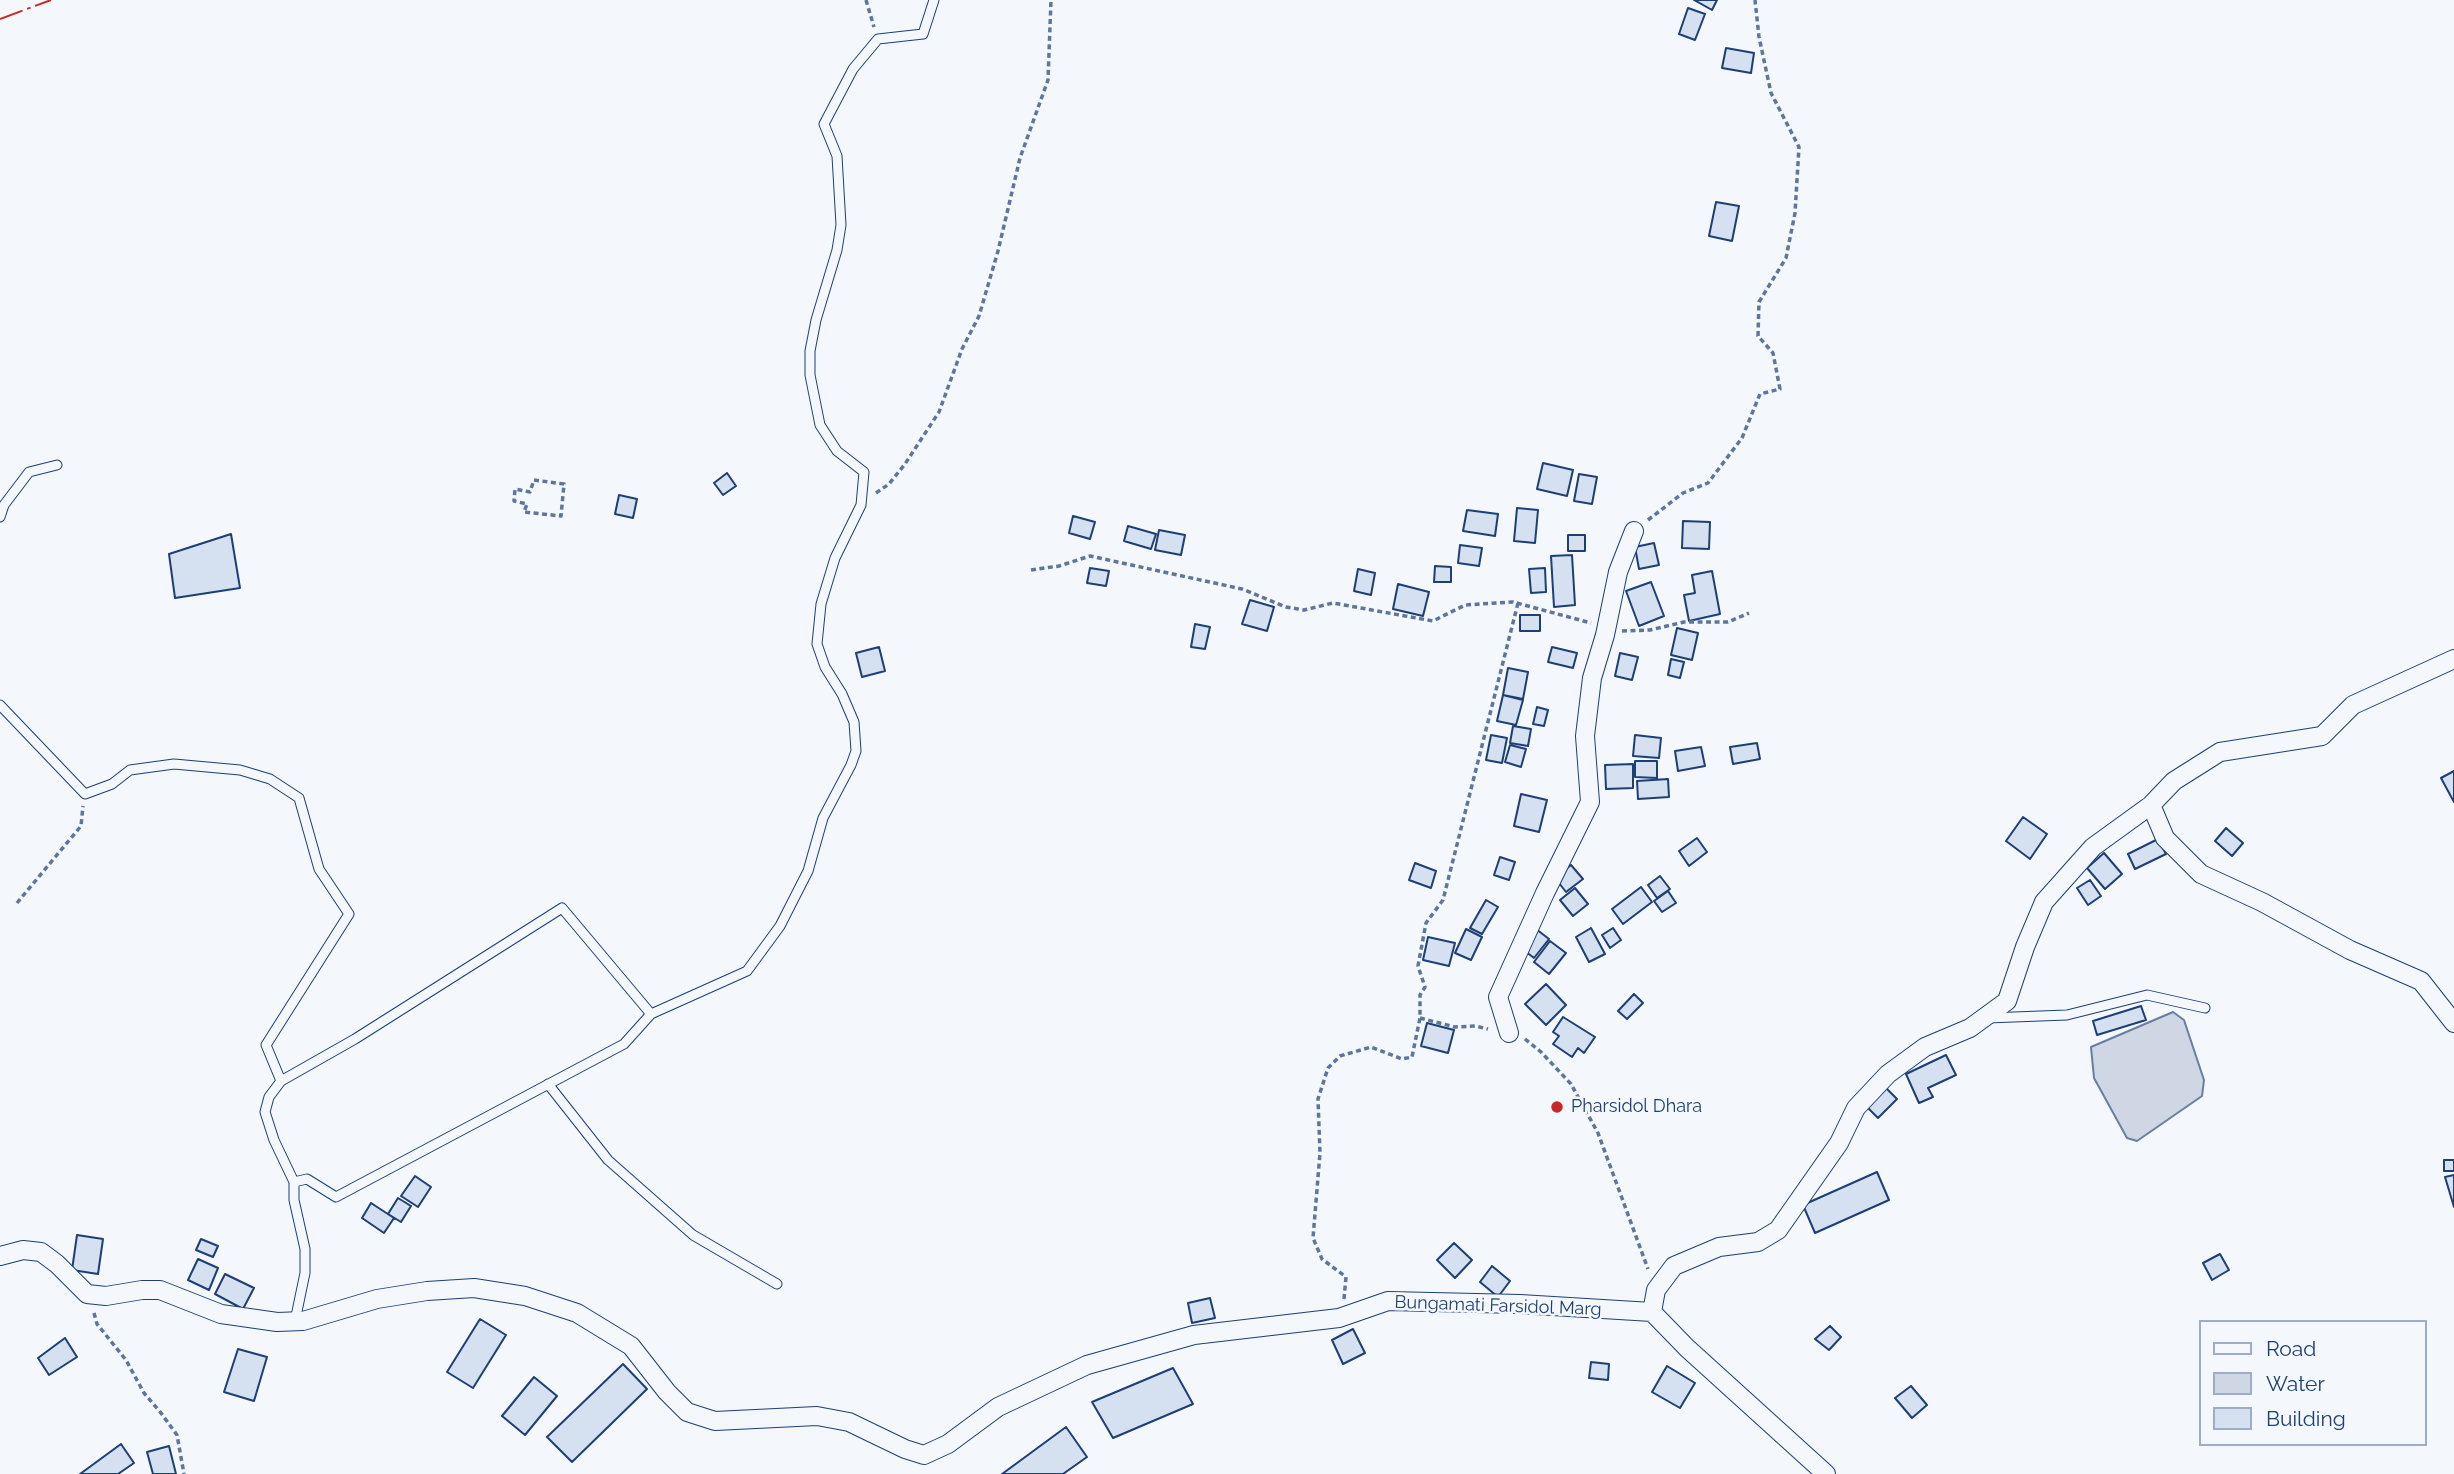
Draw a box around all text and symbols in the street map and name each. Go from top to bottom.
place label: Pharsidol Dhara [1571,1096,1702,1118]
marker: Pharsidol Dhara [1549,1099,1565,1115]
street label: Bungamati Farsidol Marg [1394,1292,1602,1320]
legend [2198,1320,2426,1446]
text: Road [2266,1336,2316,1361]
text: Water [2266,1371,2325,1396]
text: Building [2266,1406,2346,1431]

